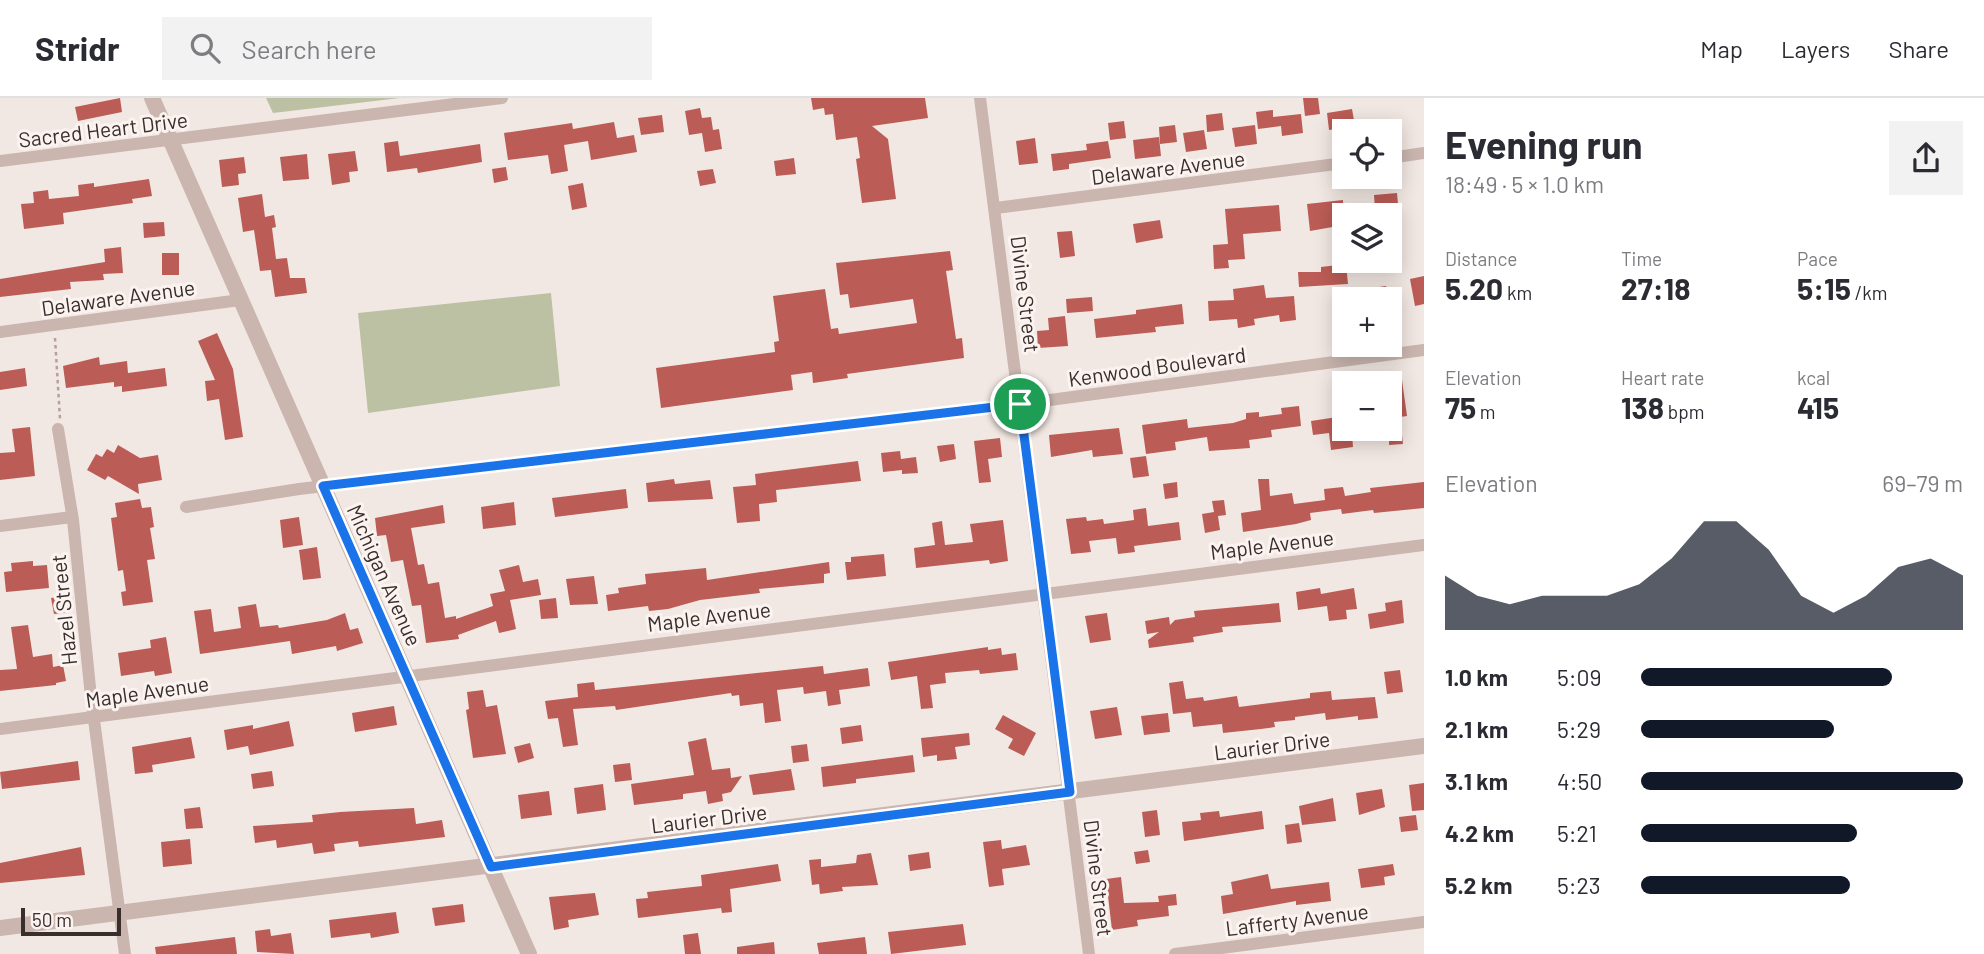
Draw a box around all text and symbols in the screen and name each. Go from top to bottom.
search box [162,17,652,80]
text: Stridr [35,28,120,68]
icon: search [186,29,224,67]
text: Search here [242,33,377,64]
text: Map [1700,34,1743,63]
text: Layers [1781,34,1850,63]
text: Share [1888,34,1949,63]
street label: Sacred Heart Drive [17,106,189,152]
map controls [1332,119,1402,441]
button: locate [1332,119,1402,189]
text: Evening run [1445,121,1643,167]
button: share [1889,121,1963,195]
street label: Delaware Avenue [1090,145,1246,189]
text: 18:49 · 5 × 1.0 km [1445,170,1604,198]
button: layers [1332,203,1402,273]
street label: Divine Street [1006,234,1046,354]
text: Distance [1445,247,1517,270]
text: Time [1621,247,1662,270]
text: Pace [1797,247,1838,270]
text: 5.20 [1445,270,1503,306]
text: 27:18 [1621,270,1690,306]
text: 5:15 [1797,270,1851,306]
street label: Delaware Avenue [40,274,196,320]
text: km [1503,281,1532,304]
text: /km [1851,281,1888,304]
button: + [1332,287,1402,357]
street label: Kenwood Boulevard [1066,341,1248,391]
text: Elevation [1445,366,1522,389]
text: Heart rate [1621,366,1704,389]
text: kcal [1797,366,1830,389]
button: − [1332,371,1402,441]
pin [990,374,1050,434]
icon: arrive [1001,385,1039,423]
text: 75 [1445,389,1476,425]
text: 138 [1621,389,1664,425]
text: 415 [1797,389,1839,425]
text: m [1476,400,1496,423]
text: bpm [1664,400,1704,423]
text: Elevation [1445,469,1538,497]
text: 69–79 m [1882,469,1963,497]
street label: Michigan Avenue [343,500,427,650]
street label: Maple Avenue [1209,524,1335,564]
street label: Hazel Street [45,553,81,667]
street label: Maple Avenue [646,596,772,636]
text: 1.0 km [1445,663,1508,691]
text: 5:09 [1557,663,1602,691]
street label: Maple Avenue [84,670,210,712]
text: 2.1 km [1445,715,1508,743]
text: 5:29 [1557,715,1601,743]
street label: Laurier Drive [1213,725,1331,765]
text: 3.1 km [1445,767,1508,795]
text: 4:50 [1557,767,1602,795]
street label: Laurier Drive [650,798,768,838]
street label: Divine Street [1079,818,1119,938]
text: 4.2 km [1445,819,1514,847]
text: 5:21 [1557,819,1597,847]
text: 5.2 km [1445,871,1513,899]
text: 5:23 [1557,871,1601,899]
street label: Lafferty Avenue [1224,898,1370,940]
scale bar [21,905,121,937]
text: 50 m [32,908,72,931]

